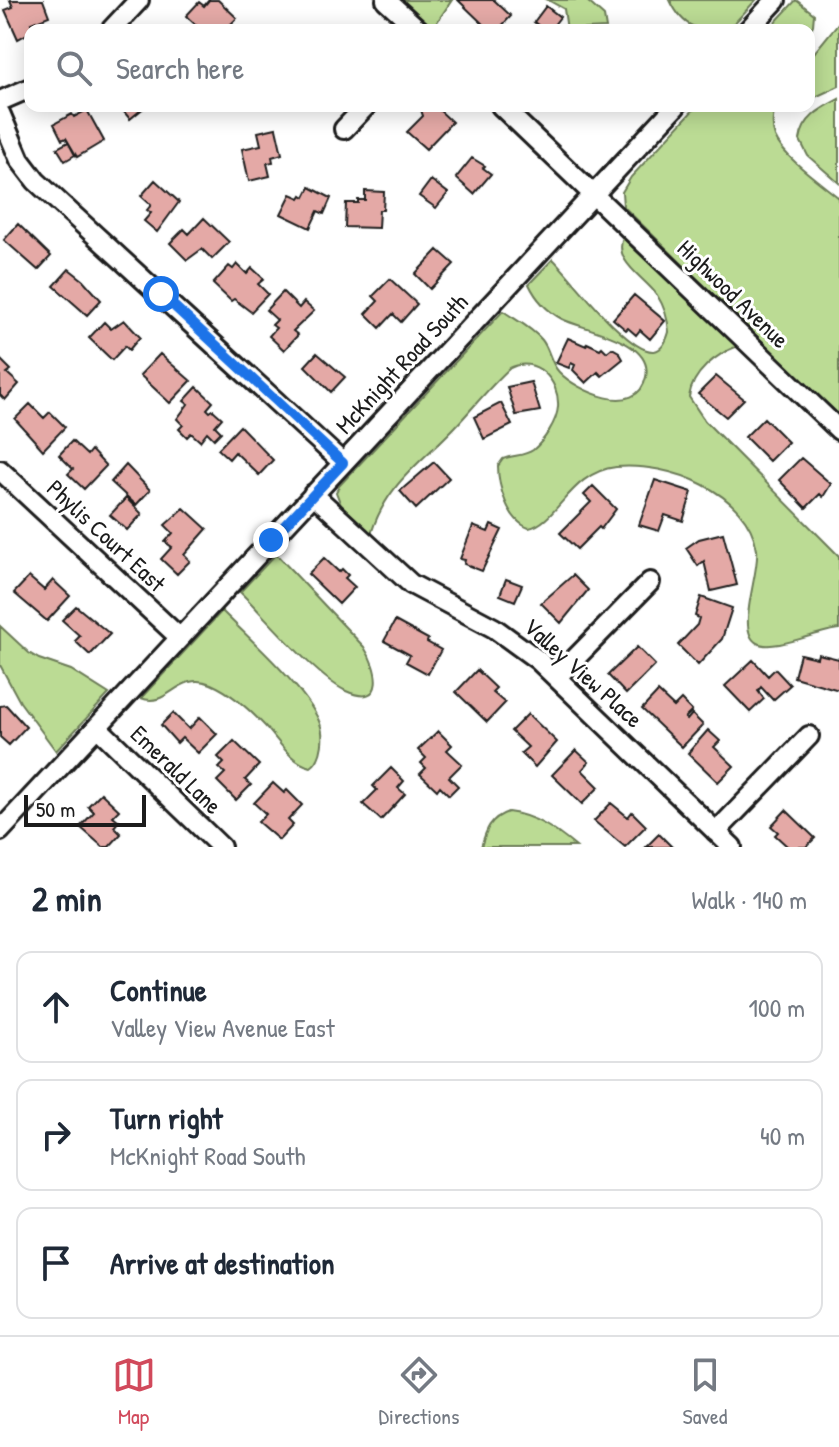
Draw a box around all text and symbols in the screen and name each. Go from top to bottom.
search box [24,24,815,112]
icon: search [52,46,96,90]
text: Search here [116,48,244,88]
street label: Highwood Avenue [671,232,797,355]
route start [143,276,179,312]
street label: McKnight Road South [328,286,474,440]
street label: Phylis Court East [40,472,173,599]
route end [253,522,289,558]
street label: Valley View Place [517,610,650,735]
street label: Emerald Lane [124,718,230,821]
scale bar [24,791,146,827]
text: 50 m [36,794,75,824]
text: 2 min [32,876,102,922]
text: Walk · 140 m [691,882,807,917]
text: Continue [110,970,207,1010]
icon: ahead [34,985,78,1029]
text: 100 m [749,990,805,1025]
text: Valley View Avenue East [110,1010,335,1045]
text: Turn right [110,1098,223,1138]
icon: right [34,1113,78,1157]
text: 40 m [760,1118,805,1153]
text: McKnight Road South [110,1138,305,1173]
icon: arrive [34,1241,78,1285]
text: Arrive at destination [110,1243,335,1283]
tab: Map [112,1353,156,1431]
tab: Directions [379,1353,460,1431]
tab: Saved [683,1353,727,1431]

